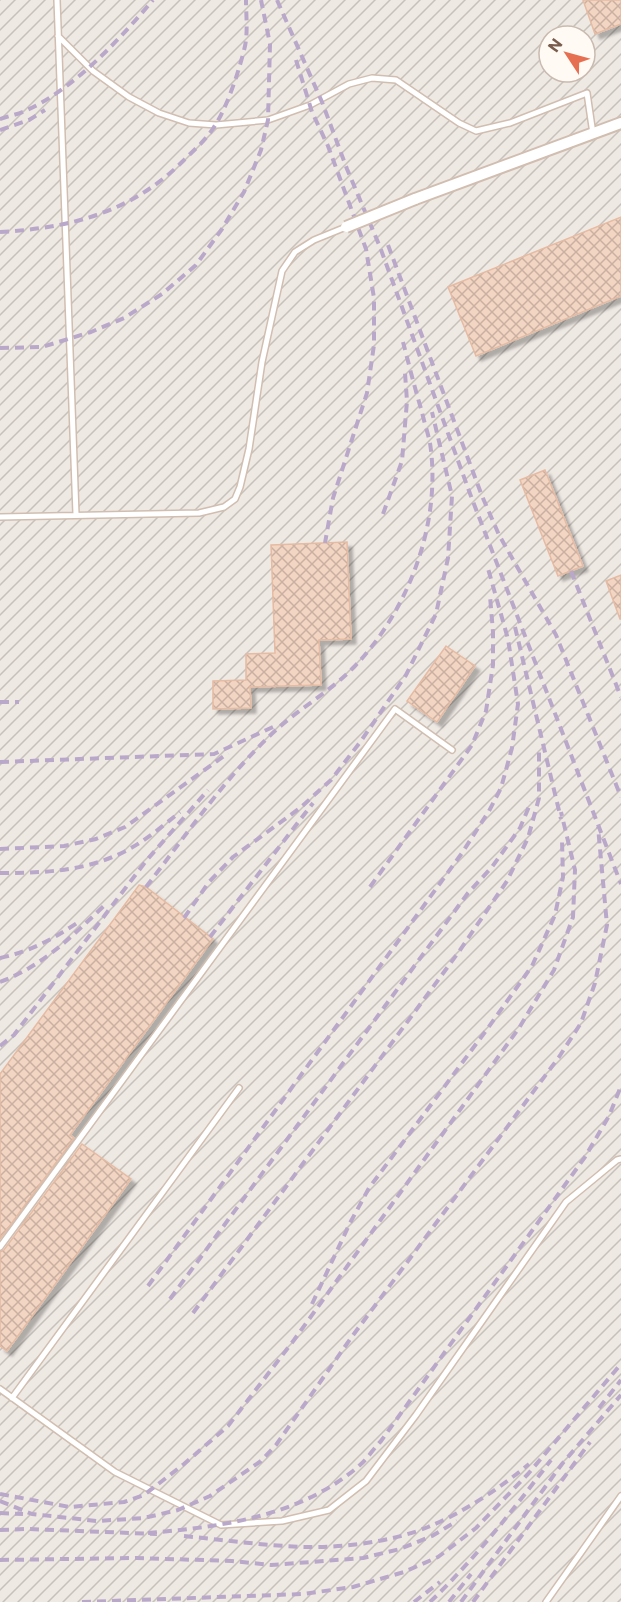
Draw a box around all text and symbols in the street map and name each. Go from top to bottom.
north arrow [537,24,597,84]
text: N [543,34,566,55]

